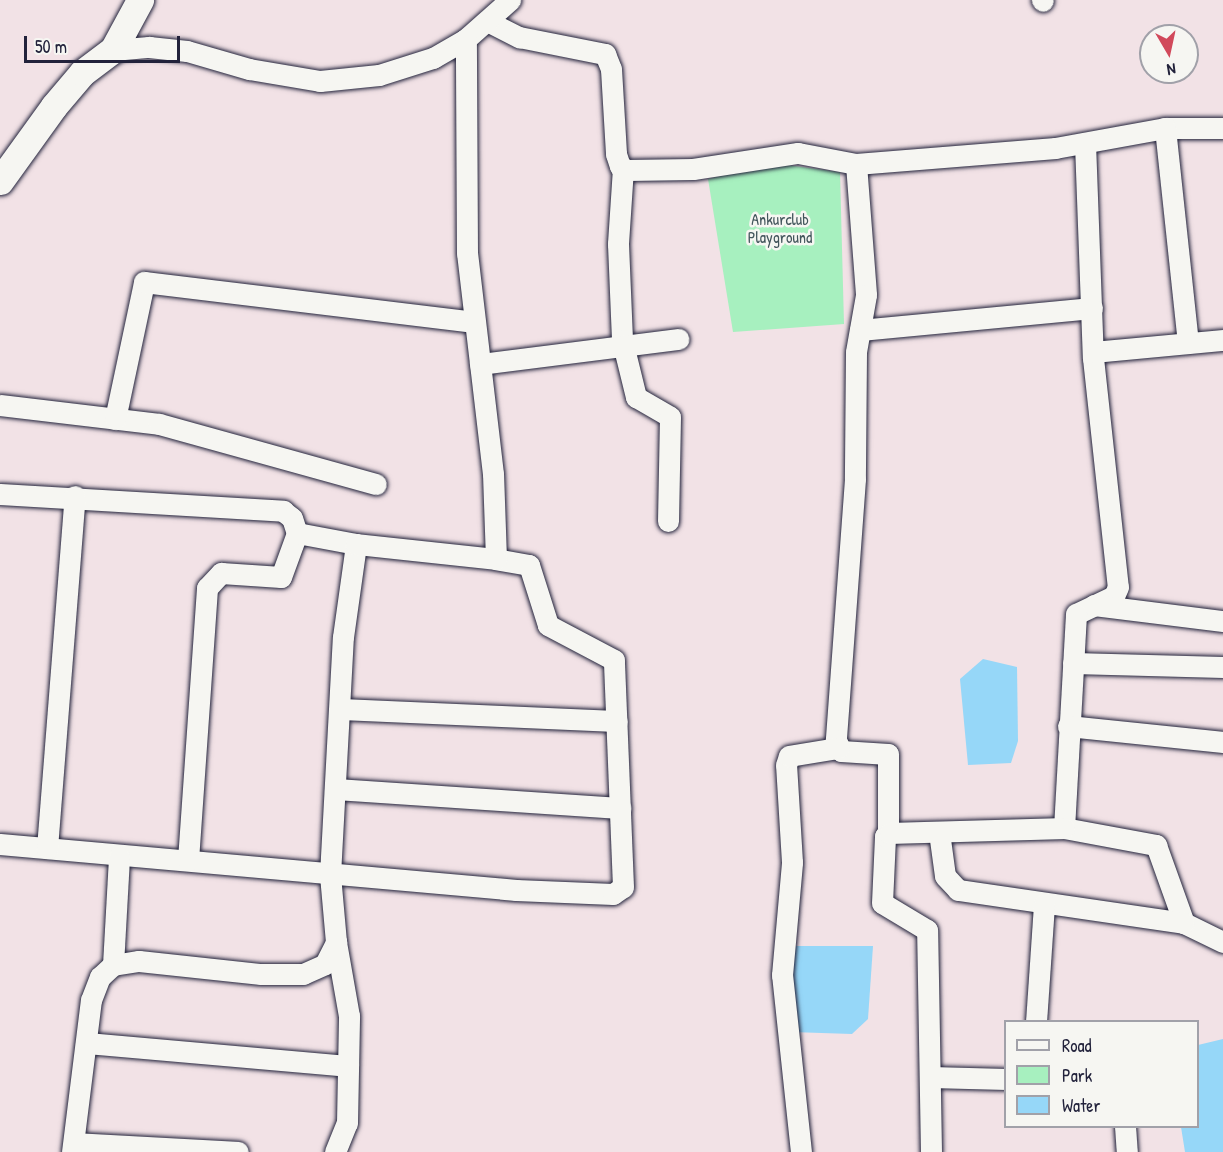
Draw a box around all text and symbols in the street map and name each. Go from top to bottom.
scale bar [27,24,183,62]
north arrow [1139,24,1199,84]
text: 50 m [35,34,67,59]
text: N [1166,58,1177,81]
park label: Ankurclub Playground [748,209,812,247]
legend [1004,1020,1199,1128]
text: Road [1062,1033,1092,1058]
text: Park [1062,1063,1092,1088]
text: Water [1062,1093,1100,1118]

